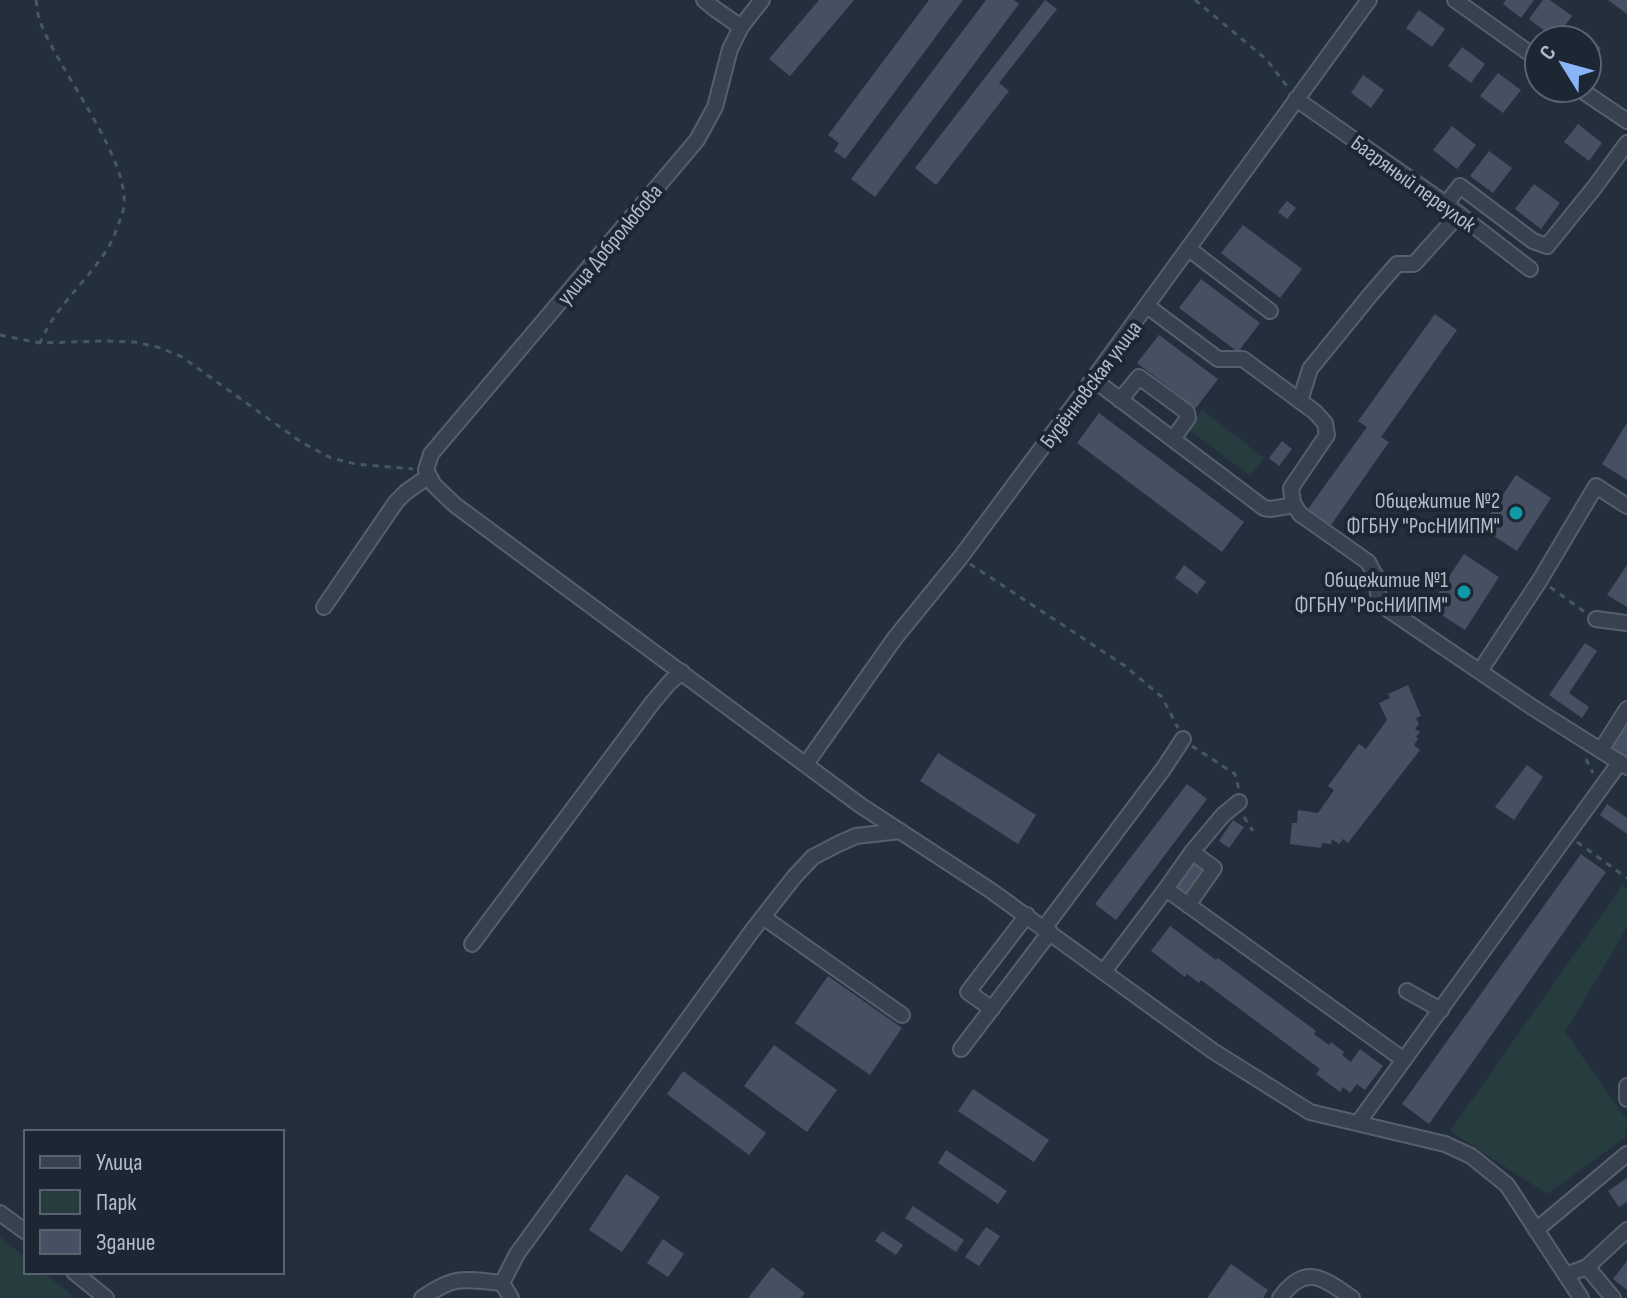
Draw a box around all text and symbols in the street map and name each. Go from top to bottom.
north arrow [1523,24,1603,104]
text: С [1534,40,1562,66]
street label: Багряный переулок [1345,130,1481,239]
street label: улица Добролюбова [552,179,669,311]
street label: Будённовская улица [1034,316,1148,454]
place label: Общежитие №2 ФГБНУ "РосНИИПМ" [1347,488,1500,540]
marker: Общежитие №2 ФГБНУ "РосНИИПМ" [1507,504,1525,522]
place label: Общежитие №1 ФГБНУ "РосНИИПМ" [1295,567,1448,619]
marker: Общежитие №1 ФГБНУ "РосНИИПМ" [1455,583,1473,601]
legend [24,1130,284,1274]
text: Улица [96,1148,142,1177]
text: Парк [96,1188,137,1217]
text: Здание [96,1228,155,1257]

